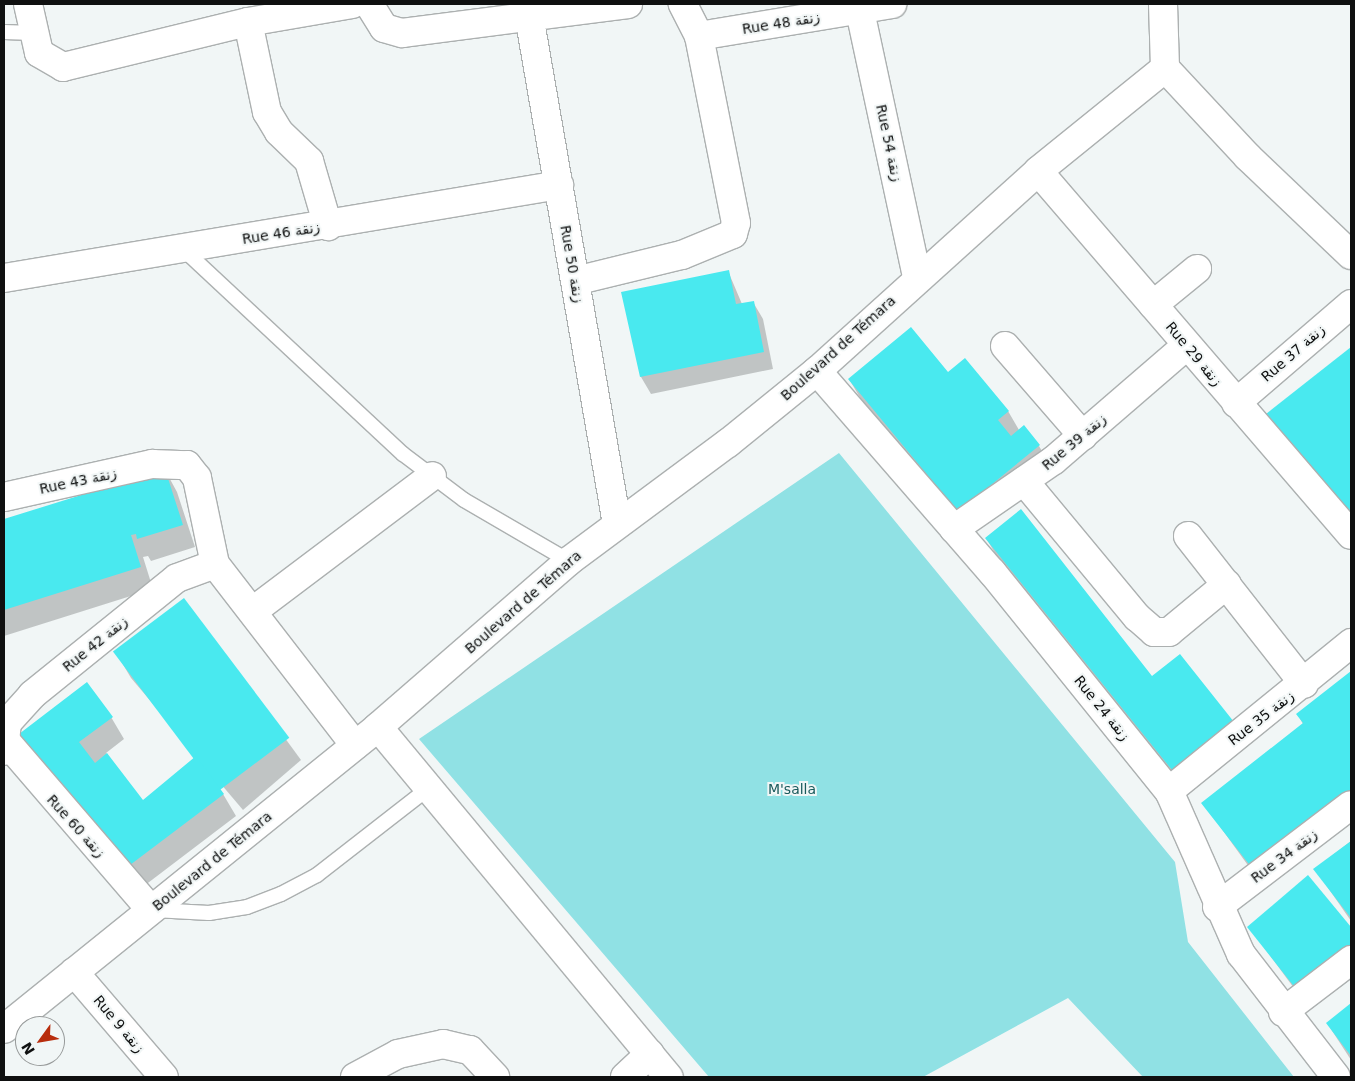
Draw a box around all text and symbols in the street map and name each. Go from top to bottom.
street label: Rue 48 زنقة [741,9,821,37]
street label: Rue 54 زنقة [873,103,905,183]
street label: Rue 46 زنقة [241,219,321,247]
street label: Rue 50 زنقة [557,224,587,304]
street label: Boulevard de Témara [777,292,899,404]
street label: Rue 29 زنقة [1162,319,1226,389]
street label: Rue 37 زنقة [1258,321,1328,385]
street label: Rue 39 زنقة [1039,410,1109,474]
street label: Rue 43 زنقة [38,465,118,497]
street label: Boulevard de Témara [461,547,585,657]
street label: Rue 42 زنقة [59,613,131,675]
street label: Rue 24 زنقة [1071,672,1133,744]
street label: Rue 35 زنقة [1225,687,1297,749]
park label: M'salla [768,781,816,797]
street label: Rue 60 زنقة [43,791,109,861]
street label: Boulevard de Témara [149,808,275,914]
street label: Rue 34 زنقة [1248,826,1320,886]
street label: Rue 9 زنقة [90,992,148,1056]
north arrow [15,1016,65,1066]
text: N [18,1039,38,1058]

